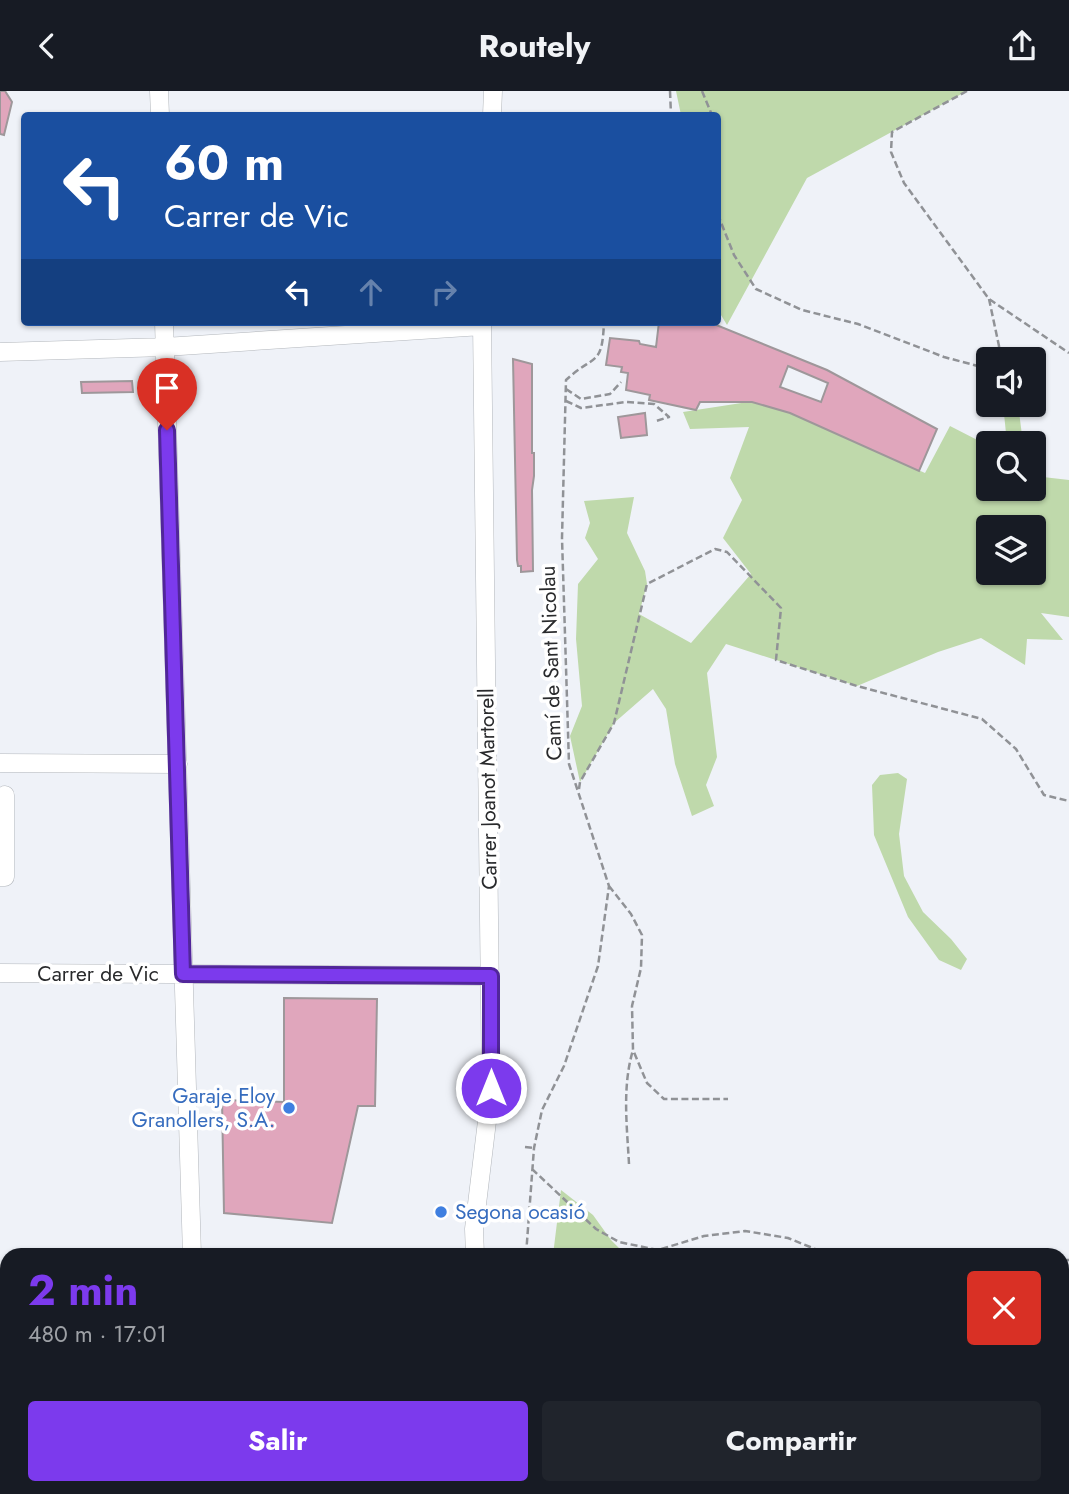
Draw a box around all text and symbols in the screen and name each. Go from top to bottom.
text: Routely [479,23,590,69]
icon: back [28,27,66,65]
icon: share [1003,27,1041,65]
text: 60 m [164,128,284,198]
icon: left [49,140,140,231]
text: Carrer de Vic [164,193,349,239]
icon: left [279,273,317,311]
icon: ahead [352,273,390,311]
icon: right [425,273,463,311]
map controls [976,347,1046,585]
button: sound [976,347,1046,417]
pin [137,358,197,430]
icon: arrive [148,369,186,407]
button: search [976,431,1046,501]
button: layers [976,515,1046,585]
street label: Camí de Sant Nicolau [533,565,569,761]
street label: Carrer Joanot Martorell [471,688,505,890]
street label: Carrer de Vic [37,959,159,989]
position arrow [454,1051,528,1125]
place label: Garaje Eloy Granollers, S.A. [131,1081,276,1135]
marker: Garaje Eloy Granollers, S.A. [281,1100,297,1116]
place label: Segona ocasió [455,1197,585,1227]
marker: Segona ocasió [433,1204,449,1220]
text: 2 min [28,1260,138,1321]
button: close [967,1271,1041,1345]
text: 480 m · 17:01 [28,1317,167,1351]
button: Salir [28,1401,528,1481]
button: Compartir [542,1401,1041,1481]

